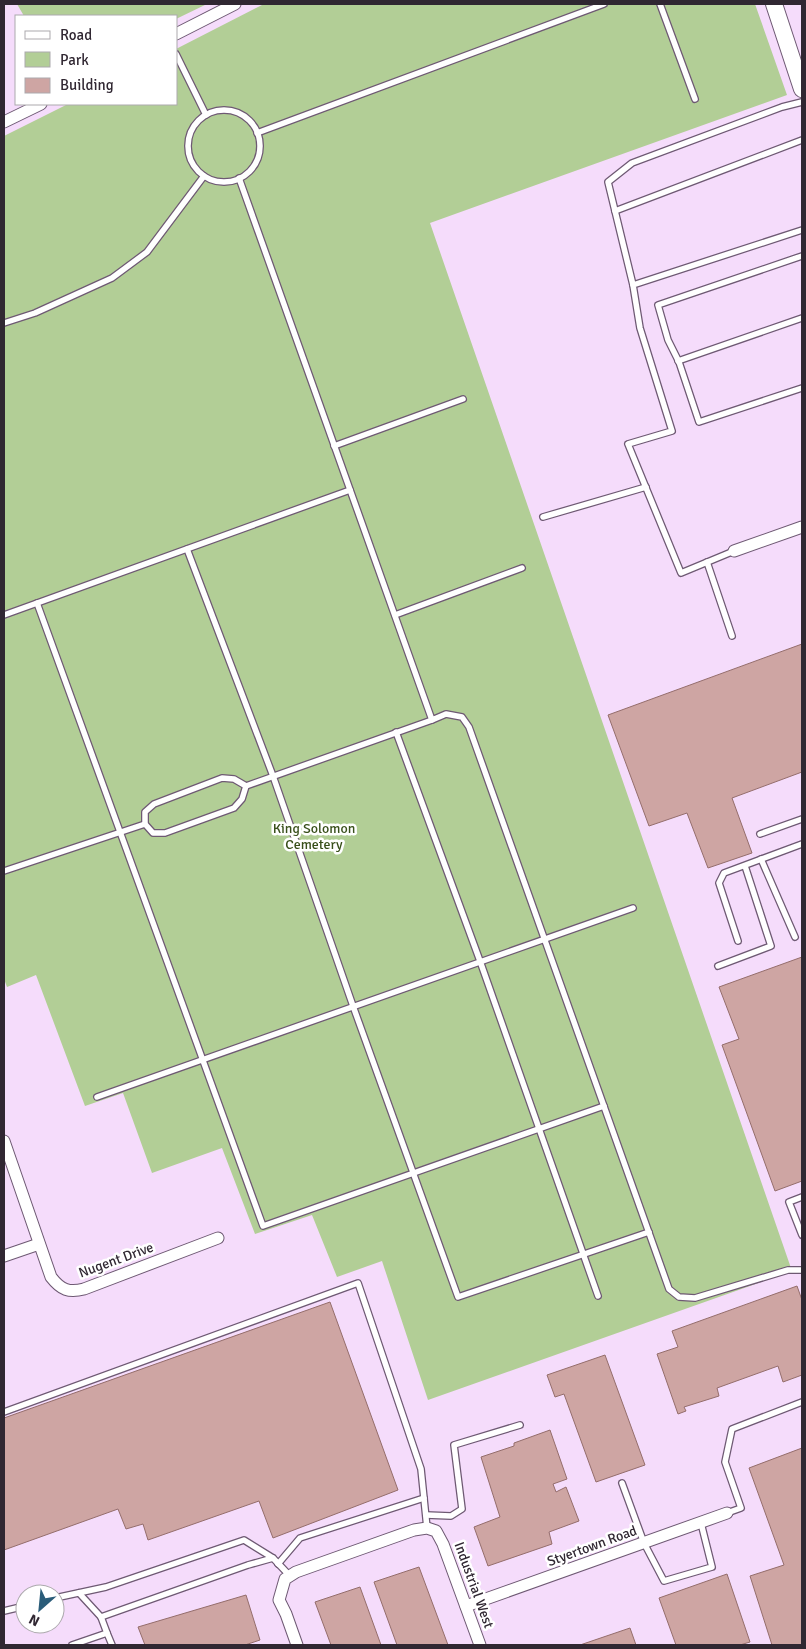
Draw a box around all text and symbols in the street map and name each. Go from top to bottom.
legend [15,15,178,105]
text: Road [60,26,92,44]
text: Park [60,51,89,69]
text: Building [60,76,114,94]
park label: King Solomon Cemetery [273,820,355,853]
street label: Nugent Drive [76,1239,156,1281]
street label: Styertown Road [545,1522,639,1570]
street label: Industrial West [450,1539,498,1631]
north arrow [15,1584,65,1634]
text: N [26,1610,43,1630]

